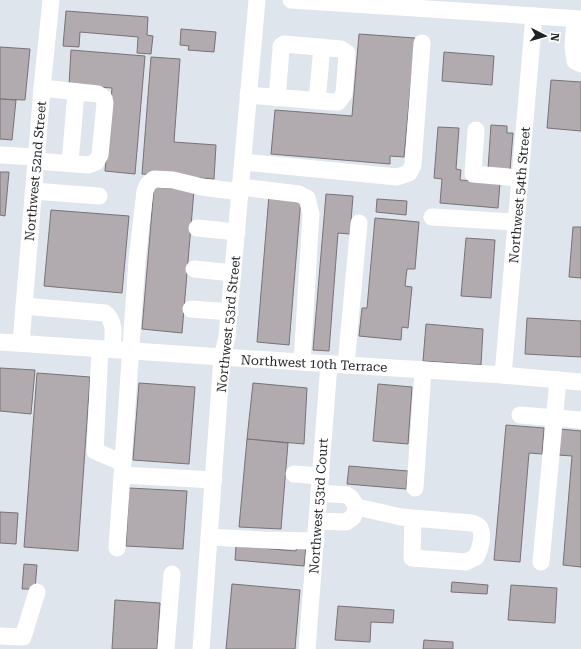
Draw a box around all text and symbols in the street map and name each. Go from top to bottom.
north arrow [525,16,565,56]
text: N [547,32,561,42]
street label: Northwest 52nd Street [22,100,49,242]
street label: Northwest 54th Street [506,126,533,264]
street label: Northwest 53rd Street [214,255,243,393]
street label: Northwest 10th Terrace [240,352,388,375]
street label: Northwest 53rd Court [306,437,331,574]

